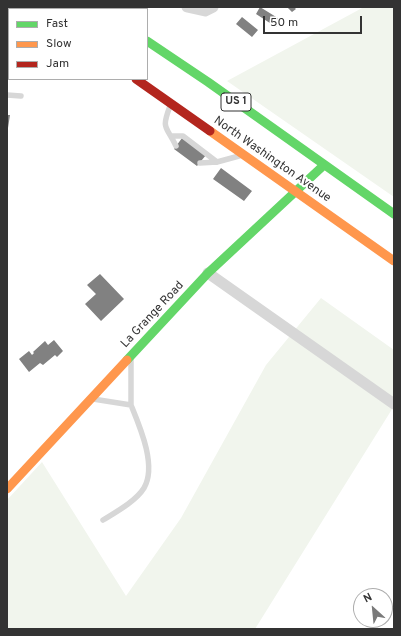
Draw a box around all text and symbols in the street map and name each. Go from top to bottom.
legend [8,8,148,80]
scale bar [265,8,364,34]
text: 50 m [270,15,298,31]
text: Fast [46,16,68,32]
text: Slow [46,36,72,52]
text: Jam [46,56,69,72]
road number: US 1 [221,93,251,111]
street label: North Washington Avenue [211,114,333,206]
street label: La Grange Road [119,279,187,351]
north arrow [353,588,393,628]
text: N [361,590,375,606]

